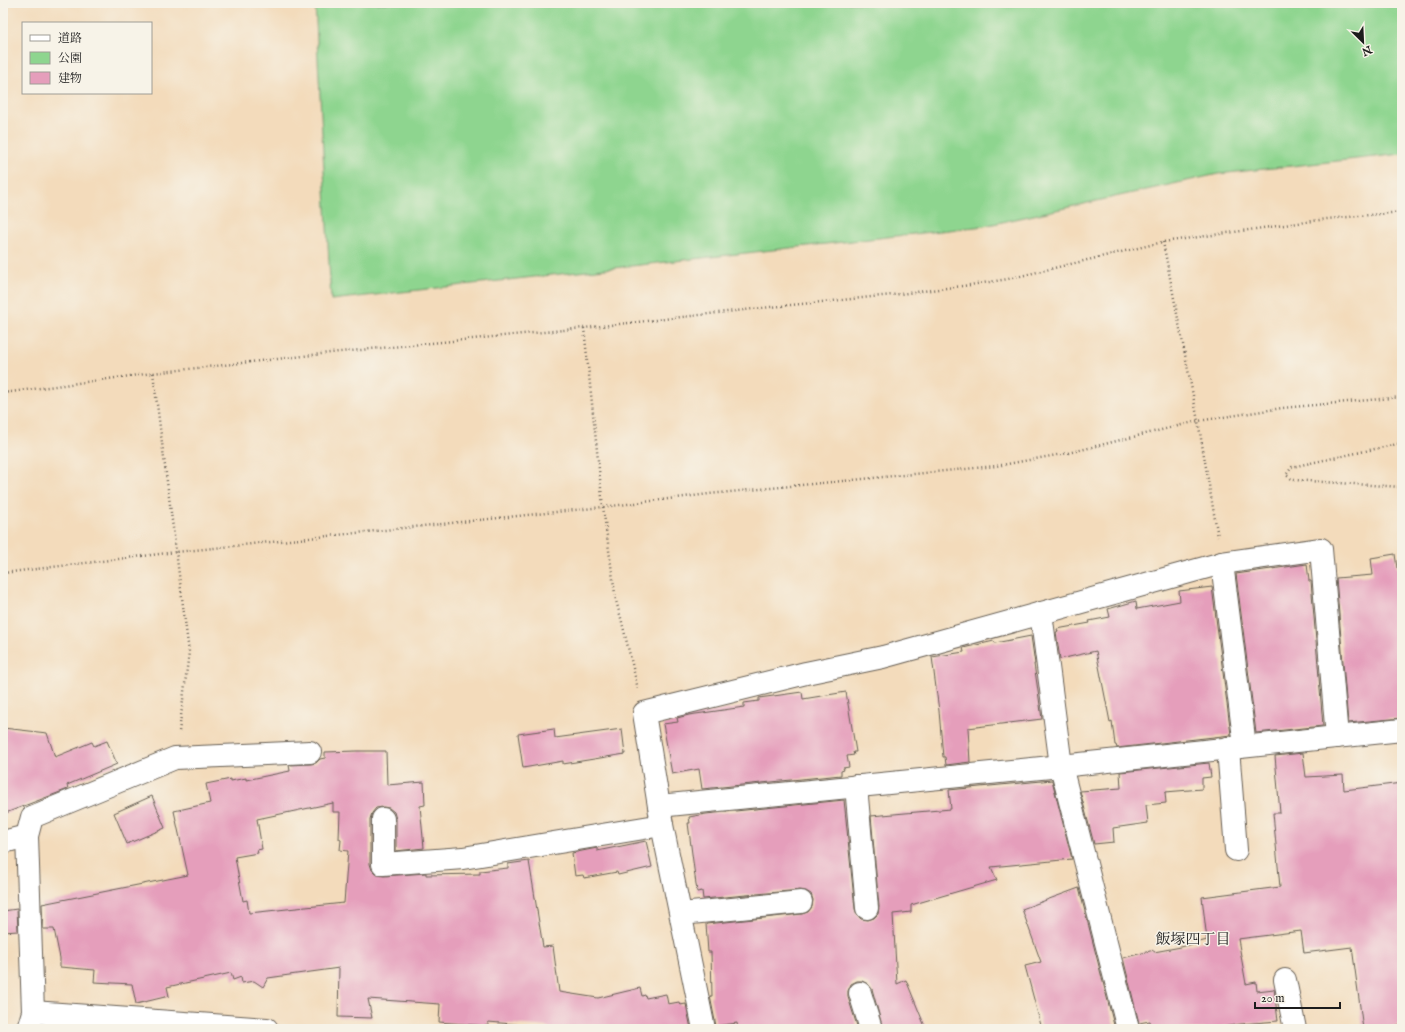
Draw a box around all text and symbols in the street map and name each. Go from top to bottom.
legend [22,22,152,94]
north arrow [1343,22,1383,62]
text: 道路 [58,31,82,46]
text: N [1359,41,1375,59]
text: 公園 [58,51,82,66]
text: 建物 [58,71,82,86]
district label: 飯塚四丁目 [1155,930,1231,949]
scale bar [1255,984,1340,1010]
text: 20 m [1261,991,1284,1006]

